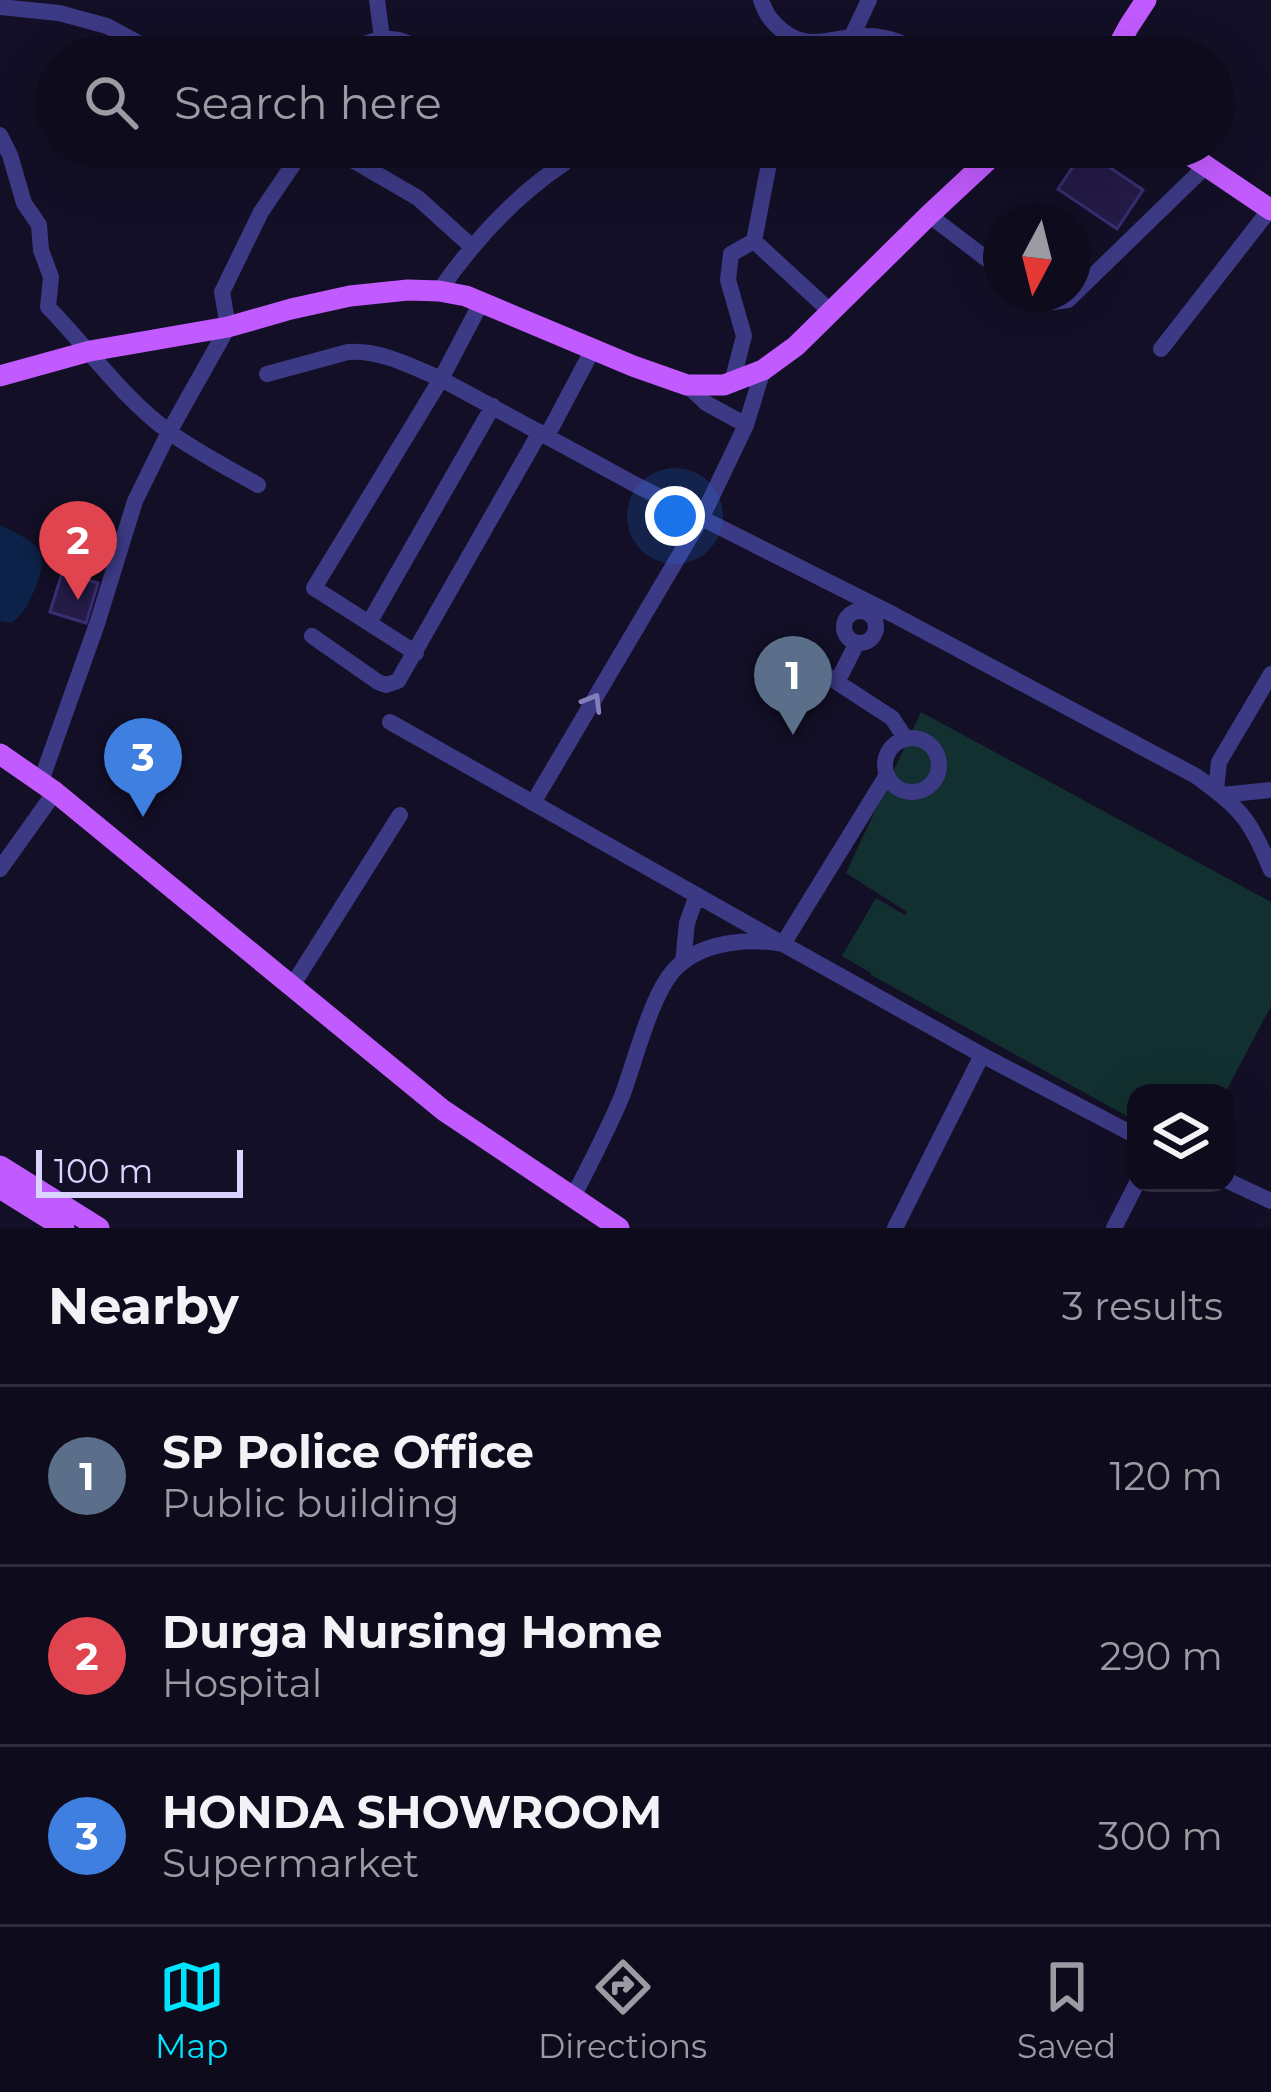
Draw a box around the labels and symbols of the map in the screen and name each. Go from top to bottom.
north arrow [983,204,1091,312]
your location [645,486,705,546]
pin: 2 [39,501,117,600]
pin: 1 [754,636,832,735]
one-way arrow [579,693,601,715]
pin: 3 [104,718,182,817]
scale bar [36,1144,243,1197]

